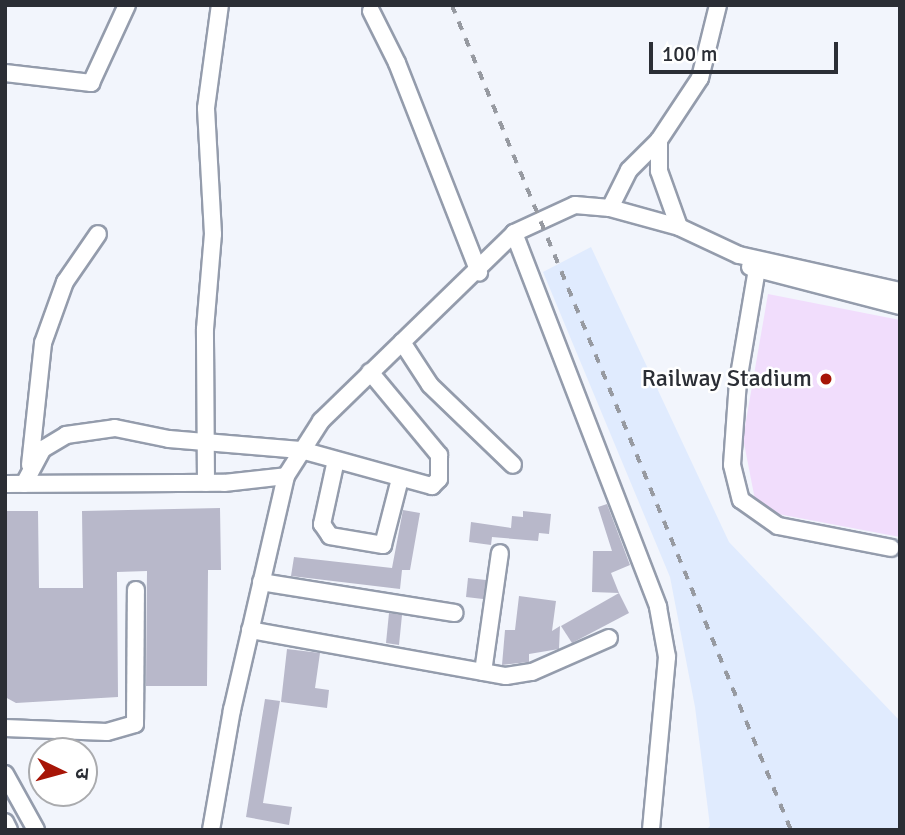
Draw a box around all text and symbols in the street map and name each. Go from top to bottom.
scale bar [653,28,842,72]
text: 100 m [662,41,717,67]
place label: Railway Stadium [642,365,812,393]
marker: Railway Stadium [818,371,834,387]
north arrow [28,737,98,807]
text: उ [69,767,94,780]

